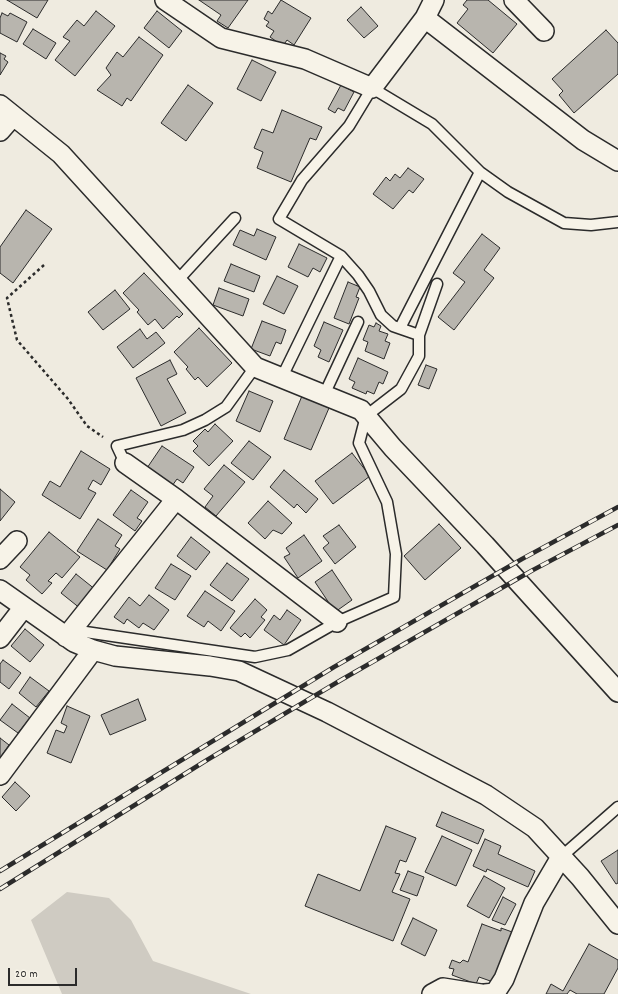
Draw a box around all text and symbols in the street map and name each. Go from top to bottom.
scale bar [10,960,79,986]
text: 20 m [15,966,38,983]

